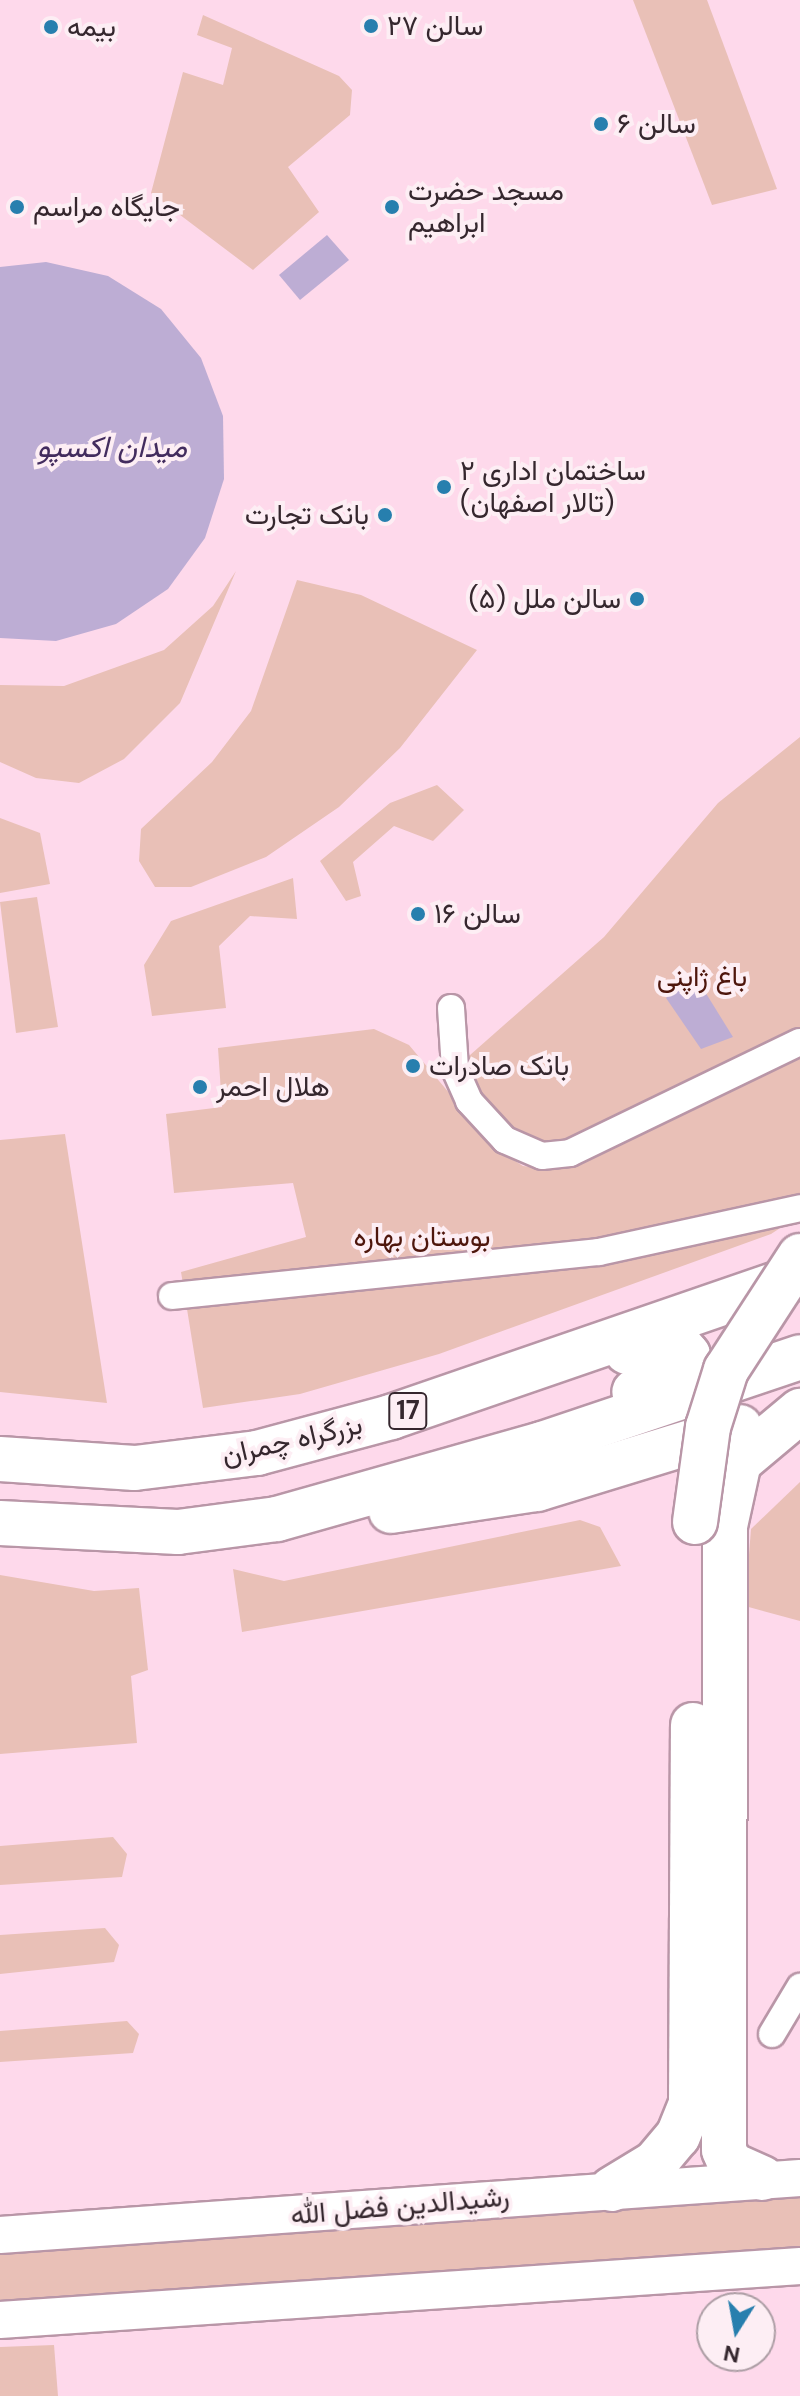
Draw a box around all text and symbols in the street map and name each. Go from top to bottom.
place label: سالن ۲۷ [387,9,483,43]
place label: بیمه [67,10,116,44]
marker: سالن ۲۷ [362,17,380,35]
marker: بیمه [42,18,60,36]
place label: سالن ۶ [617,107,696,141]
marker: سالن ۶ [592,115,610,133]
place label: مسجد حضرت ابراهیم [408,174,564,240]
place label: جایگاه مراسم [33,190,180,224]
marker: جایگاه مراسم [8,198,26,216]
marker: مسجد حضرت ابراهیم [383,198,401,216]
water label: میدان اکسپو [37,429,187,465]
place label: ساختمان اداری ۲ (تالار اصفهان) [460,454,646,520]
marker: ساختمان اداری ۲ (تالار اصفهان) [435,478,453,496]
place label: بانک تجارت [245,498,369,532]
marker: بانک تجارت [376,506,394,524]
place label: (۵) سالن ملل [468,582,621,616]
marker: (۵) سالن ملل [628,590,646,608]
place label: سالن ۱۶ [434,897,521,931]
marker: سالن ۱۶ [409,905,427,923]
park label: باغ ژاپنی [657,960,747,994]
place label: بانک صادرات [429,1049,569,1083]
marker: بانک صادرات [404,1057,422,1075]
place label: هلال احمر [216,1070,330,1104]
marker: هلال احمر [191,1078,209,1096]
park label: بوستان بهاره [353,1220,491,1254]
road number: 17 [388,1389,428,1433]
street label: بزرگراه چمران [219,1408,365,1472]
street label: رشیدالدین فضل الله [289,2180,511,2232]
north arrow [696,2292,776,2372]
text: N [721,2338,742,2370]

